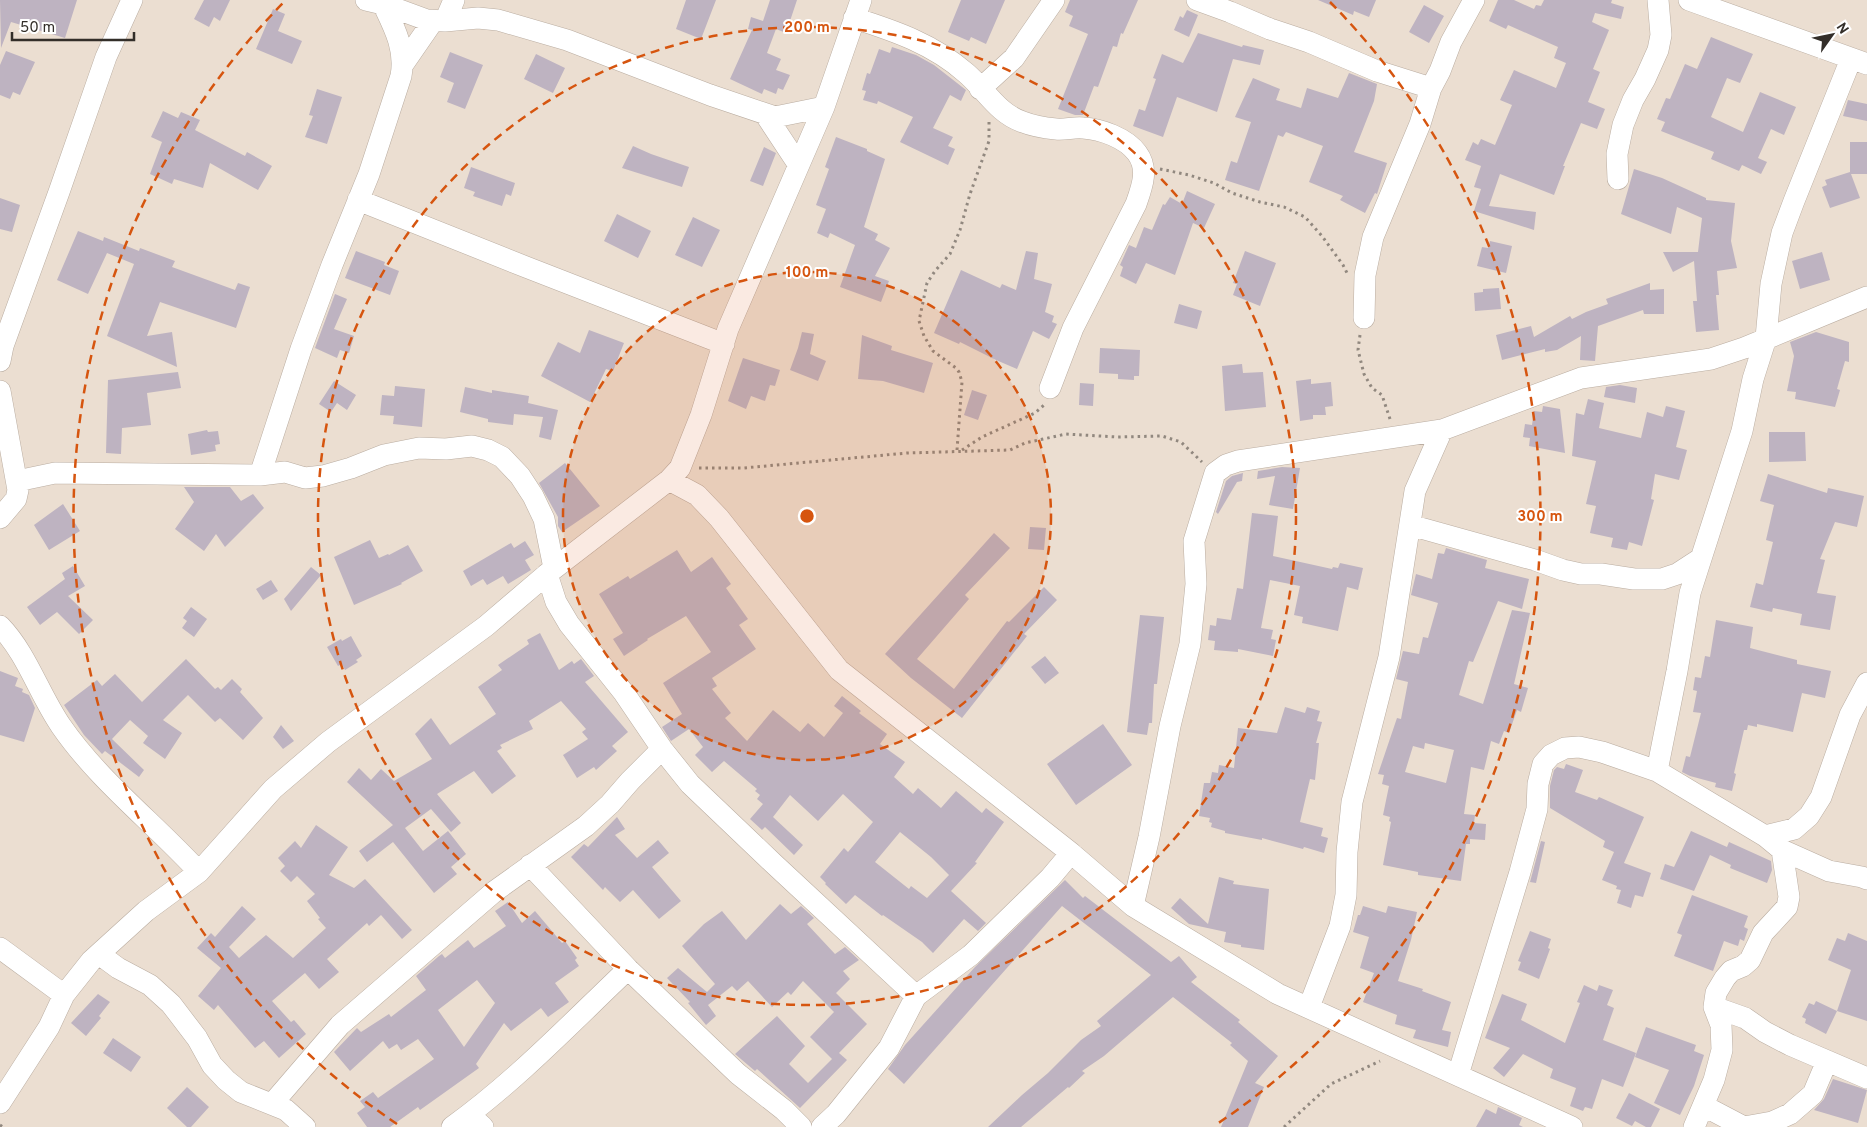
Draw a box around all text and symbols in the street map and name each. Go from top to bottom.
scale bar [12,10,135,42]
north arrow [1807,10,1857,60]
text: 50 m [20,19,55,38]
text: 200 m [784,19,830,38]
text: N [1832,20,1852,38]
text: 100 m [786,264,828,283]
centre of rings [798,507,816,525]
text: 300 m [1517,508,1563,527]

